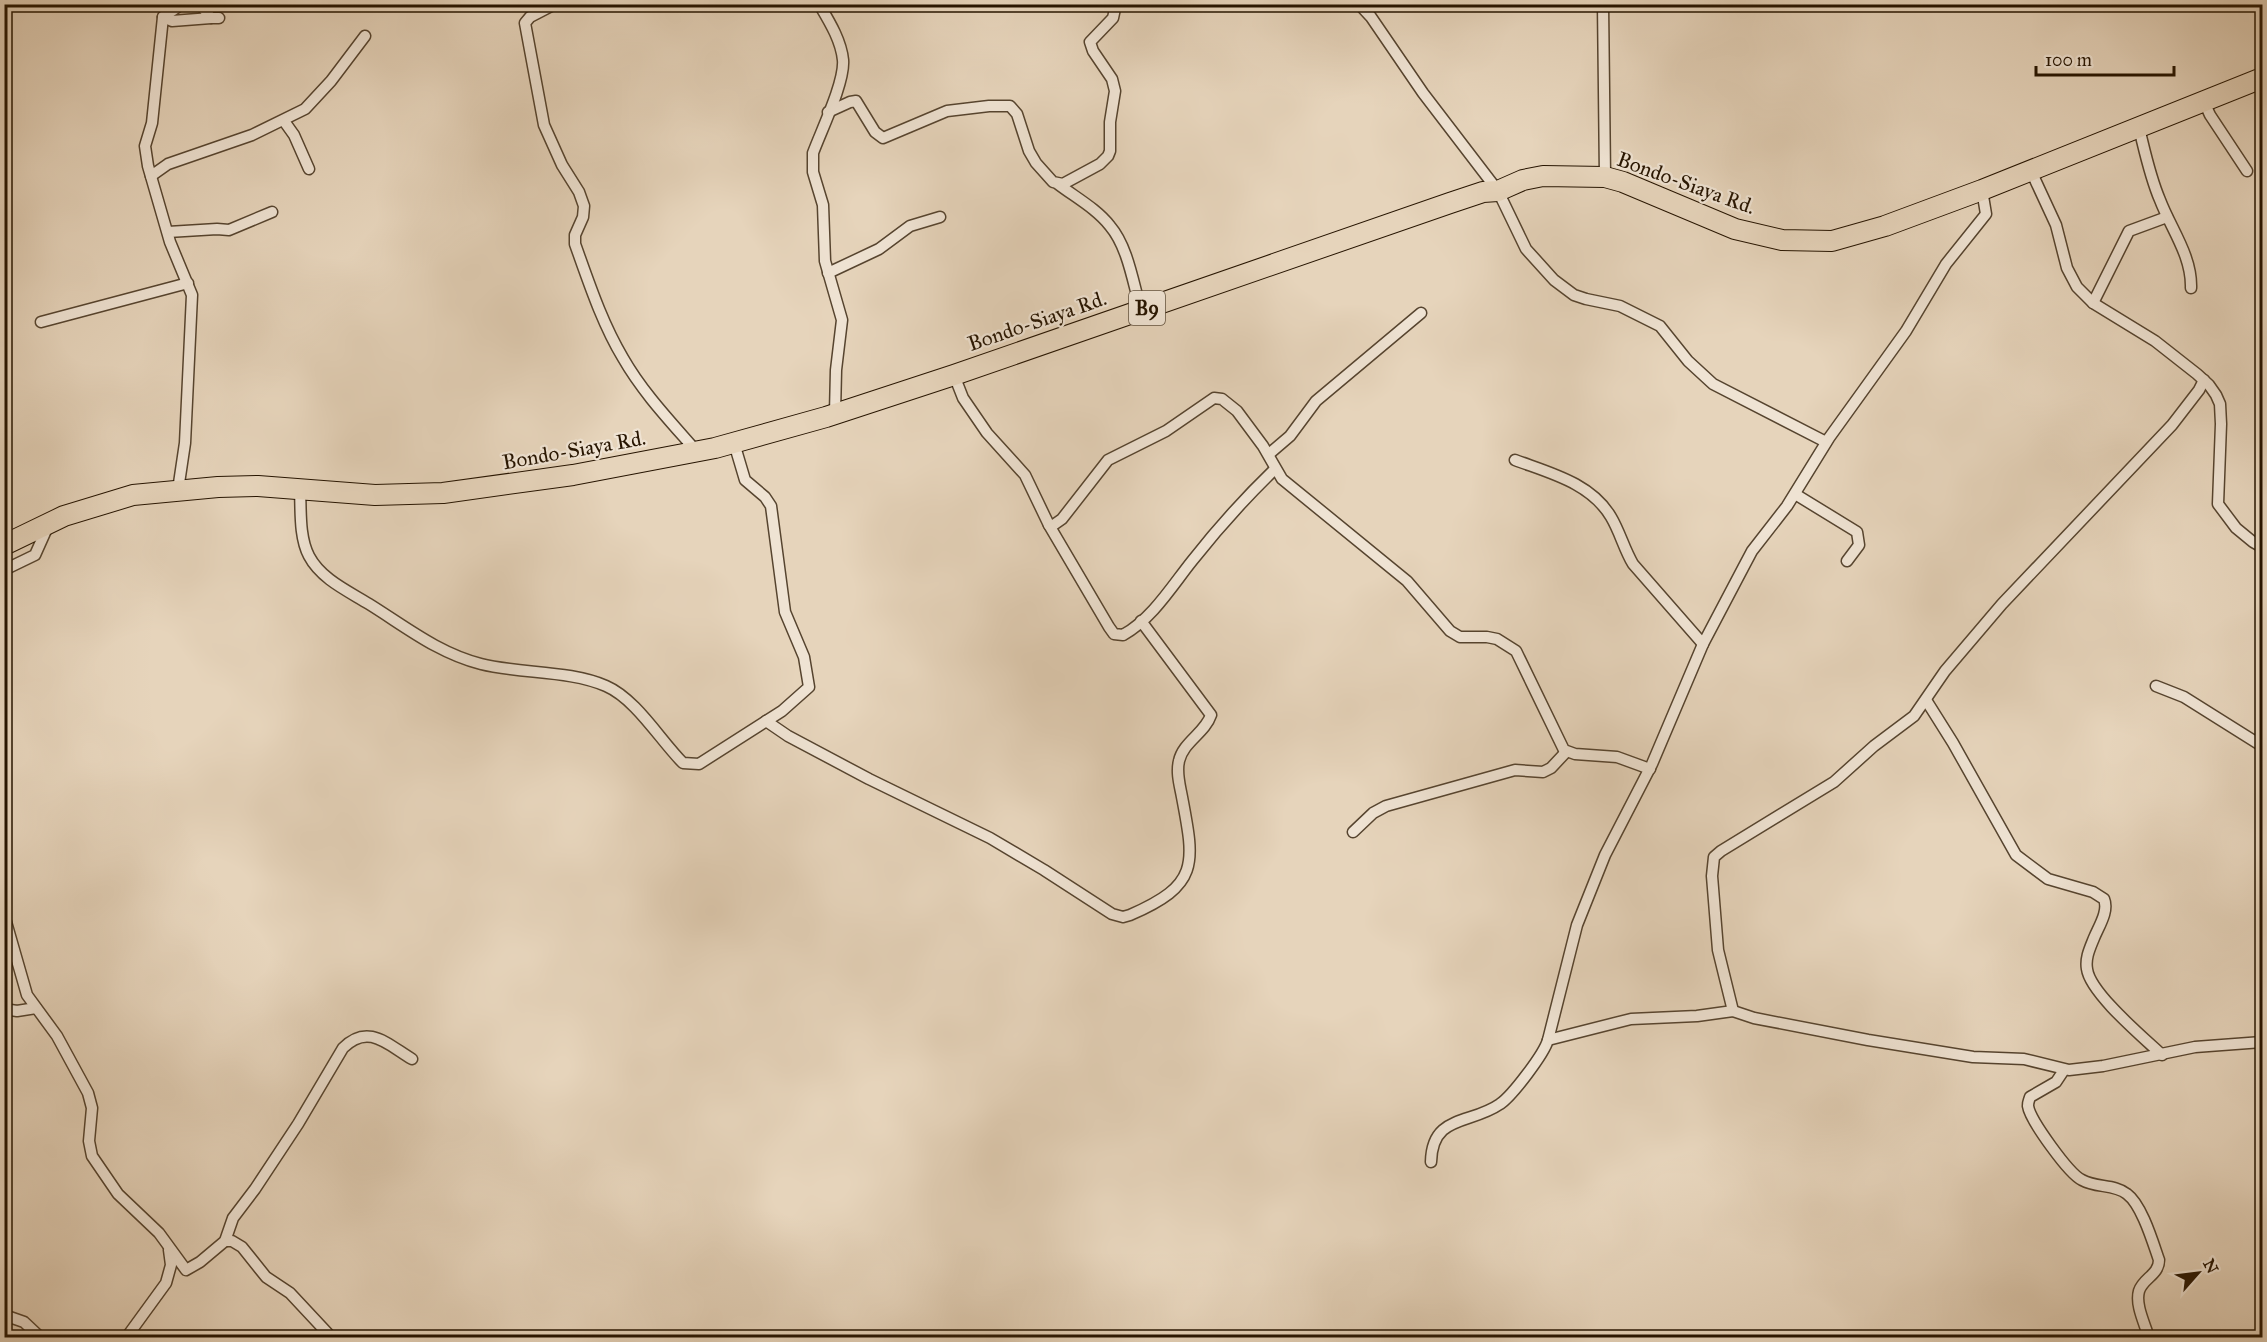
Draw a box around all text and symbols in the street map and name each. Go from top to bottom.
scale bar [2036,39,2174,77]
text: 100 m [2045,49,2092,71]
street label: Bondo-Siaya Rd. [1613,146,1759,220]
street label: Bondo-Siaya Rd. [964,285,1110,357]
road number: B9 [1129,291,1165,325]
street label: Bondo-Siaya Rd. [500,425,648,475]
north arrow [2168,1243,2228,1303]
text: N [2199,1256,2223,1277]

